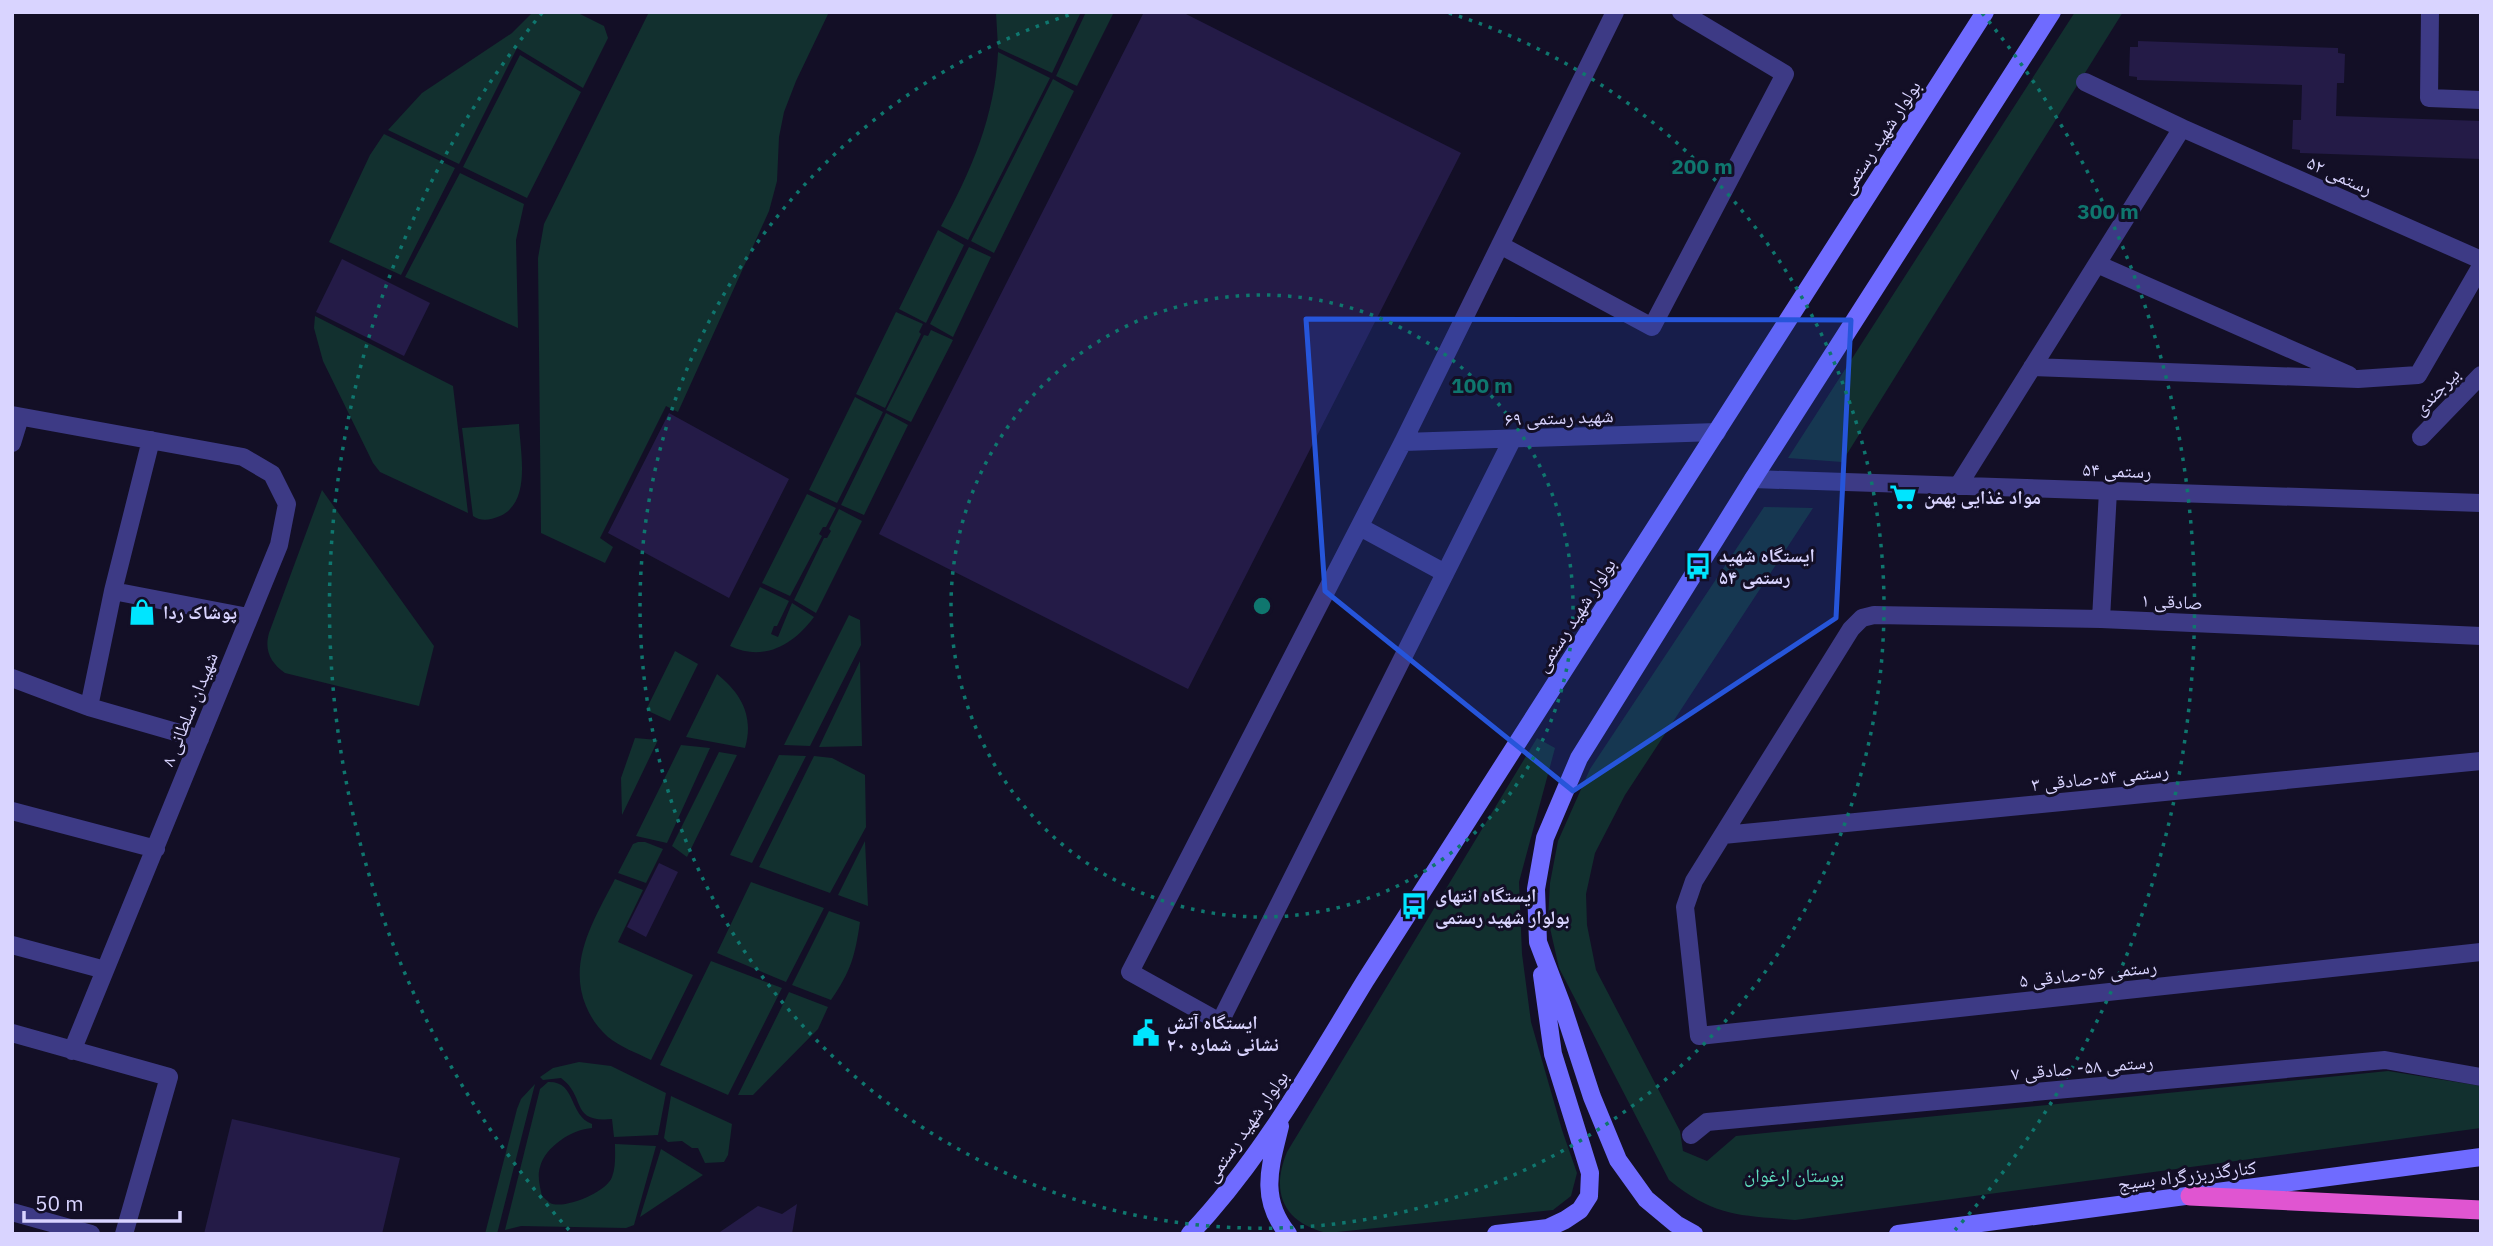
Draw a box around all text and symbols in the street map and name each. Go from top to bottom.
street label: بولوار شهید رستمی [1834,76,1926,198]
street label: رستمی ۵۲ [2304,150,2376,200]
text: 200 m [1671,152,1733,180]
text: 300 m [2077,197,2139,225]
street label: بیرجندی [2407,362,2465,420]
text: 100 m [1451,371,1513,399]
street label: شهید رستمی ۶۹ [1504,403,1614,431]
street label: رستمی ۵۴ [2082,457,2152,483]
supermarket icon: مواد غذایی بهمن [1888,482,1918,512]
place label: مواد غذایی بهمن [1924,485,2041,509]
place label: ایستگاه شهید رستمی ۵۴ [1719,543,1815,589]
bus stop icon: ایستگاه شهید رستمی ۵۴ [1683,551,1713,581]
street label: بولوار شهید رستمی [1529,554,1621,676]
street label: صادقی ۱ [2141,587,2203,615]
centre of rings [1250,594,1274,618]
shop icon: پوشاک ردا [127,597,157,627]
place label: پوشاک ردا [163,600,237,624]
street label: شهیدان سلطانی ۸ [155,648,223,770]
street label: رستمی ۵۴-صادقی ۳ [2030,758,2170,796]
place label: ایستگاه انتهای بولوار شهید رستمی [1435,883,1570,929]
bus stop icon: ایستگاه انتهای بولوار شهید رستمی [1399,891,1429,921]
street label: رستمی ۵۶-صادقی ۵ [2018,954,2158,992]
place label: ایستگاه آتش نشانی شماره ۲۰ [1167,1010,1279,1056]
public building icon: ایستگاه آتش نشانی شماره ۲۰ [1131,1018,1161,1048]
street label: رستمی ۵۸- صادقی ۷ [2010,1049,2154,1085]
street label: بولوار شهید رستمی [1199,1065,1293,1187]
street label: کنارگذربزرگراه بسیج [2116,1155,2258,1196]
park label: بوستان ارغوان [1744,1163,1844,1187]
scale bar [24,1180,180,1224]
text: 50 m [35,1189,84,1217]

